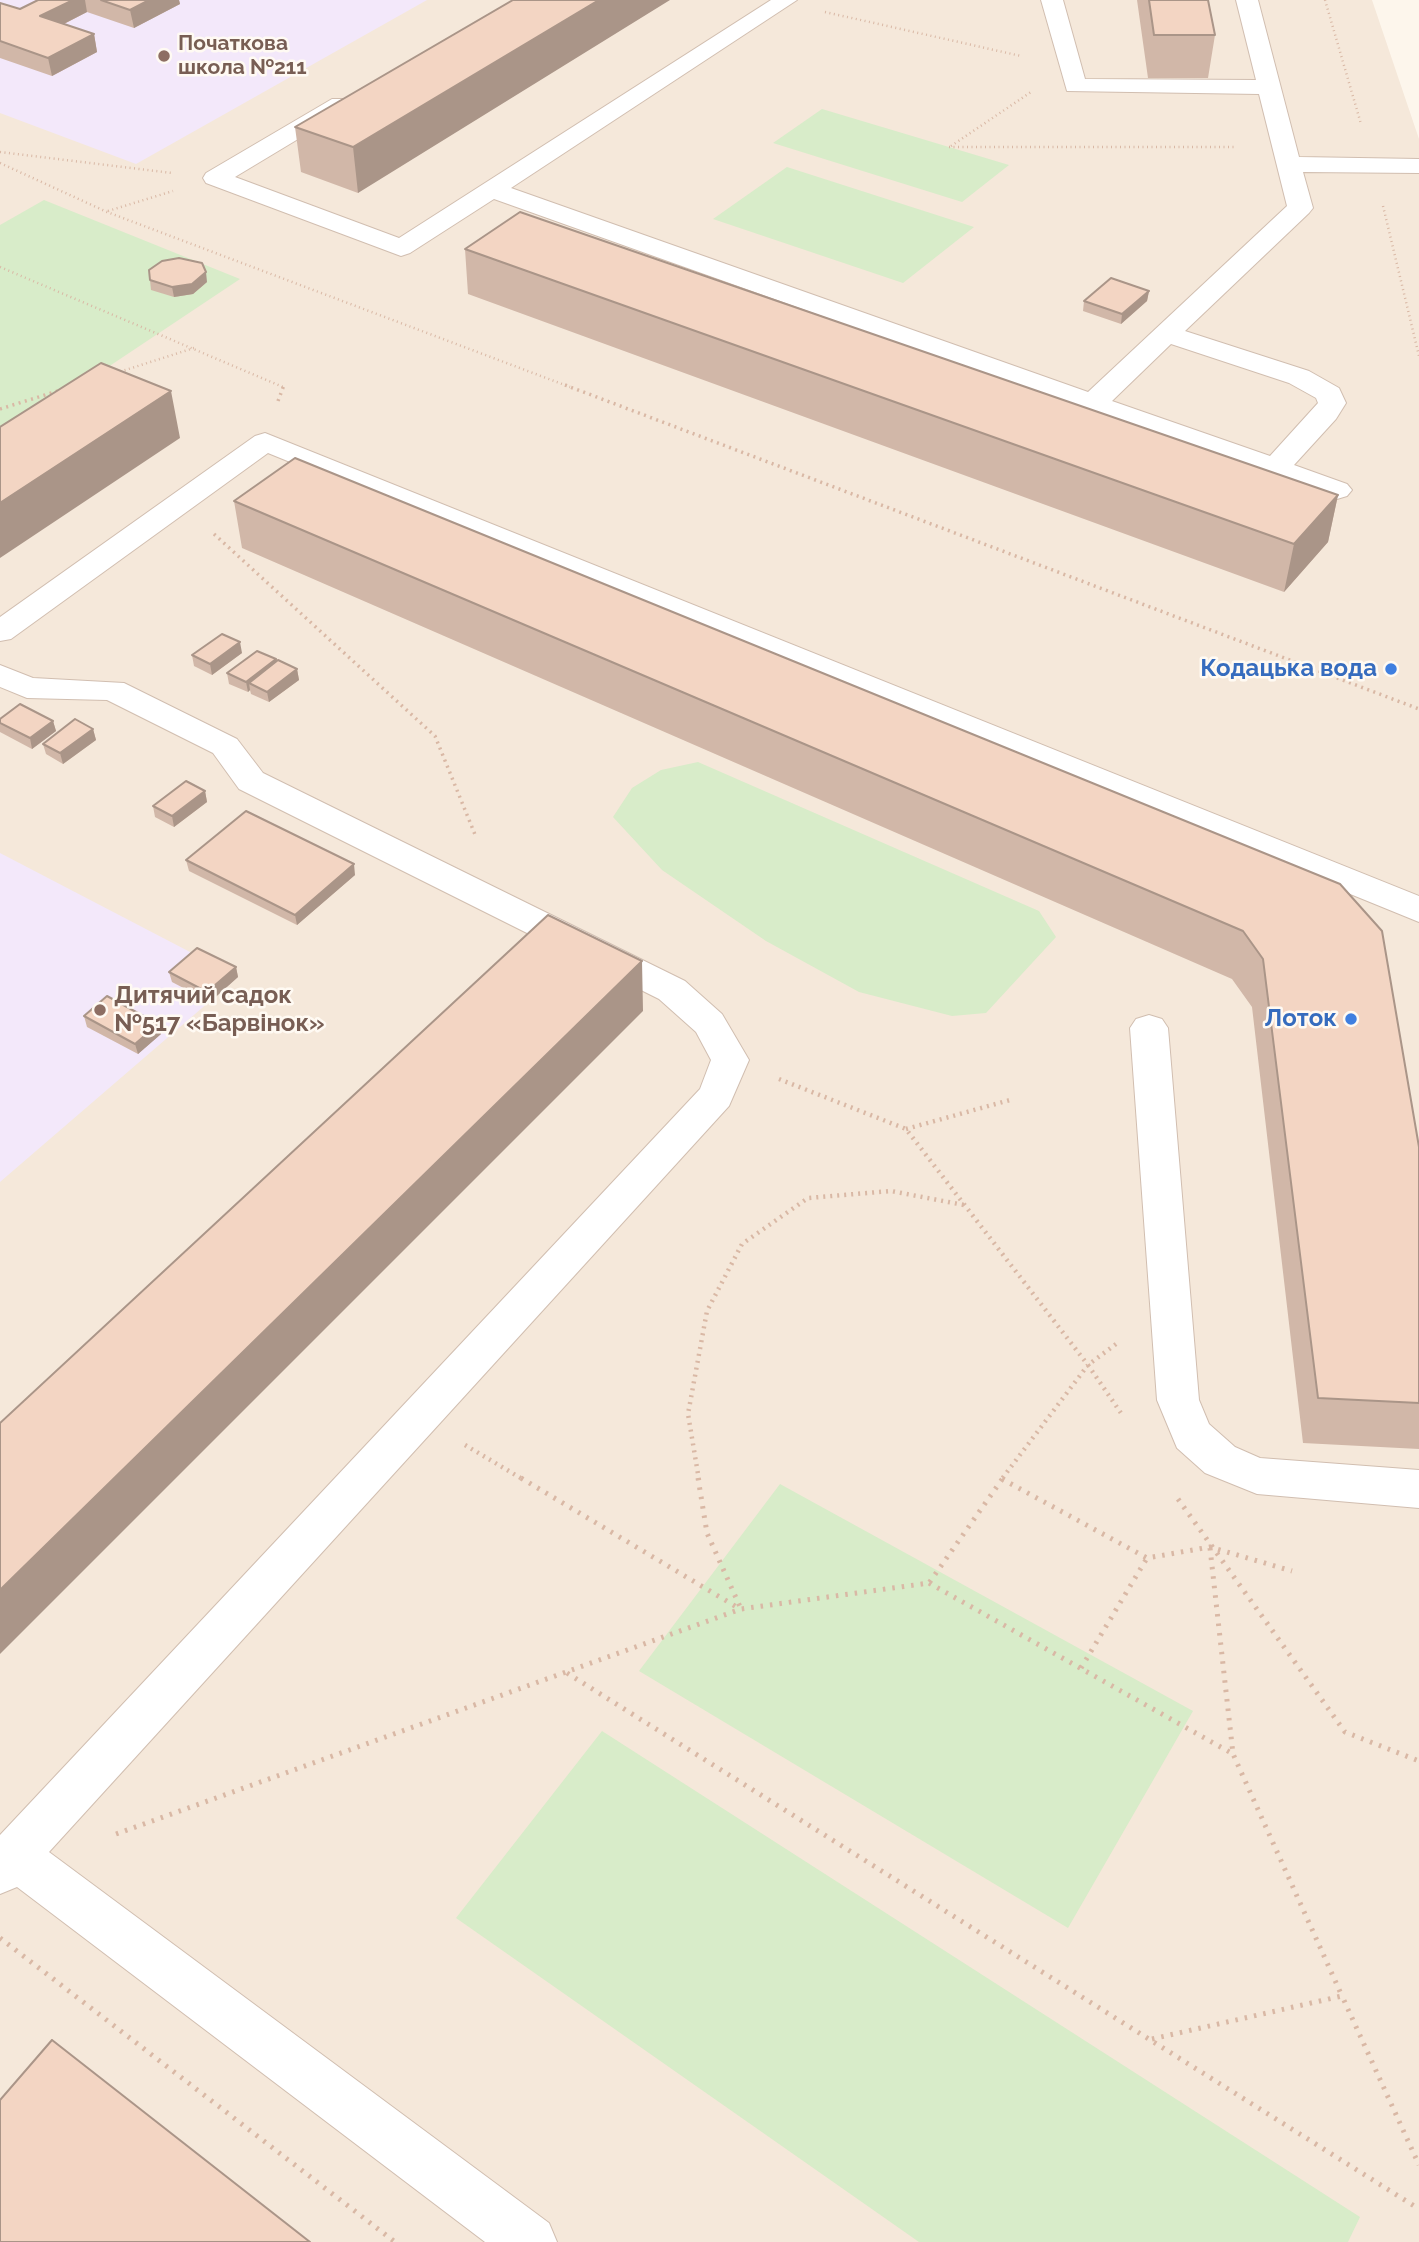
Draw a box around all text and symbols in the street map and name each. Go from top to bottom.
place label: Початкова школа №211 [178,31,307,81]
marker: Початкова школа №211 [156,48,172,64]
place label: Кодацька вода [1200,655,1377,683]
marker: Кодацька вода [1383,661,1399,677]
place label: Дитячий садок №517 «Барвінок» [114,982,325,1038]
marker: Дитячий садок №517 «Барвінок» [92,1002,108,1018]
place label: Лоток [1265,1005,1337,1033]
marker: Лоток [1343,1011,1359,1027]

